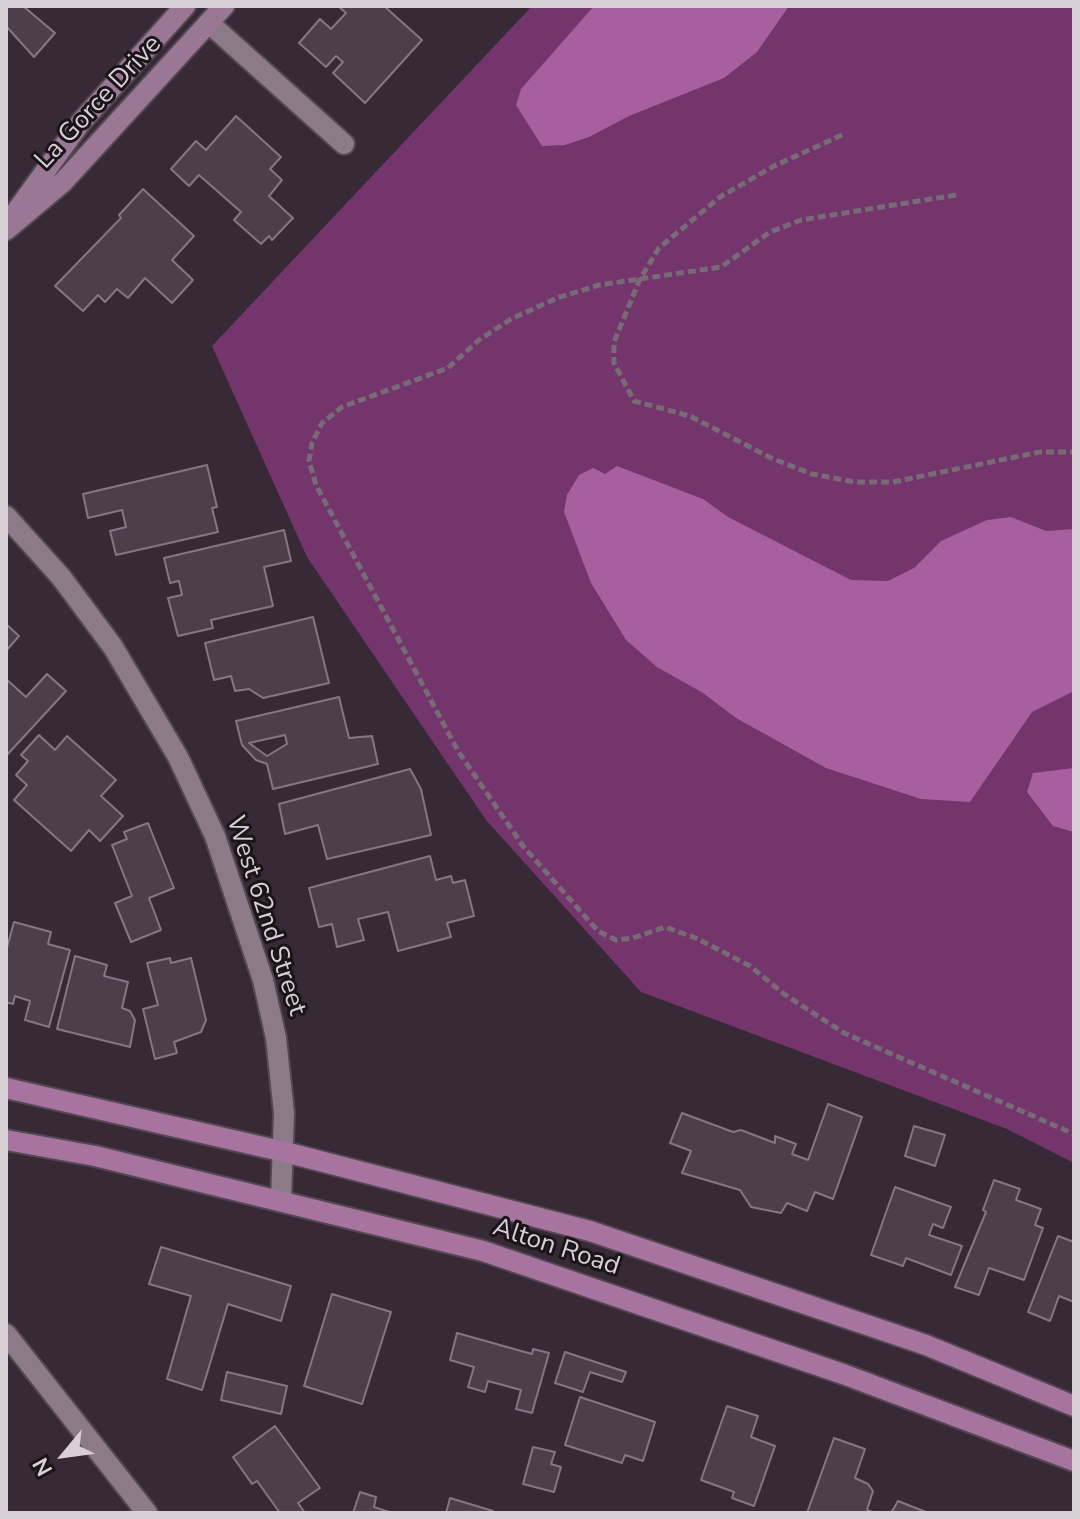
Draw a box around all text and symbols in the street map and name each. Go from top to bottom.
street label: La Gorce Drive [29,30,169,176]
street label: West 62nd Street [218,812,312,1020]
street label: Alton Road [489,1213,623,1283]
north arrow [24,1415,104,1495]
text: N [26,1452,60,1481]

